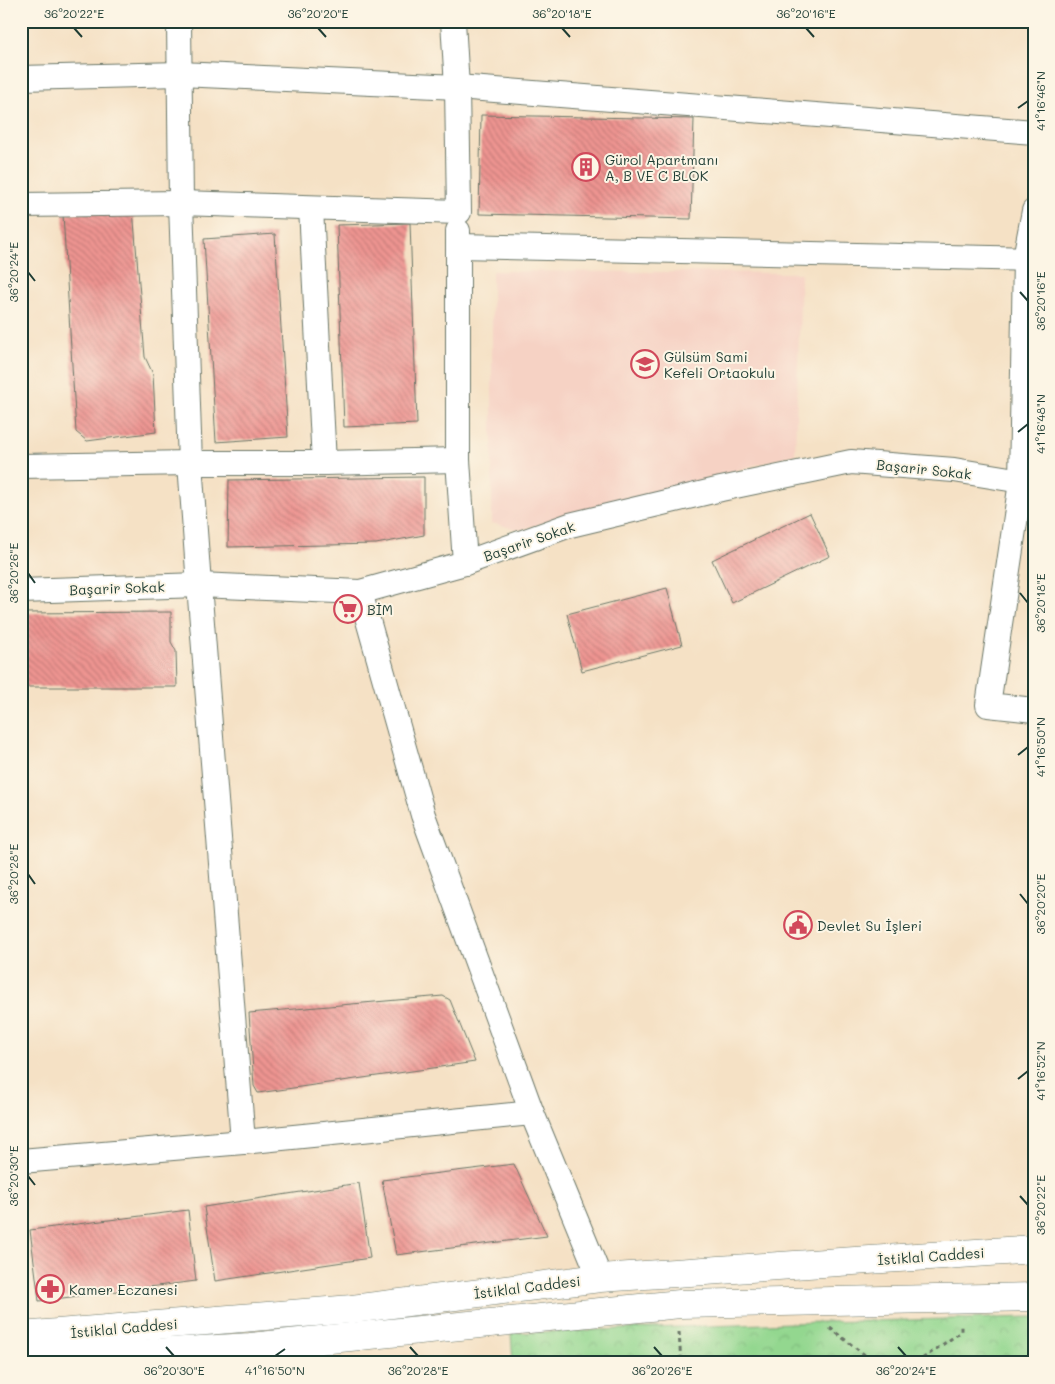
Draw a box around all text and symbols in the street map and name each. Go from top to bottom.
text: 36°20'22"E [44,5,104,21]
text: 36°20'20"E [288,5,349,21]
text: 36°20'18"E [532,5,592,21]
text: 36°20'16"E [776,5,836,21]
text: 41°16'46"N [1032,71,1048,131]
place label: Gürol Apartmanı A, B VE C BLOK [605,150,719,185]
building icon: Gürol Apartmanı A, B VE C BLOK [571,152,601,182]
text: 36°20'24"E [5,242,21,302]
text: 36°20'16"E [1032,271,1048,331]
place label: Gülsüm Sami Kefeli Ortaokulu [664,347,775,382]
school or university icon: Gülsüm Sami Kefeli Ortaokulu [630,349,660,379]
text: 41°16'48"N [1032,394,1048,454]
street label: Başarir Sokak [875,455,973,483]
street label: Başarir Sokak [481,516,577,566]
text: 36°20'26"E [5,543,21,603]
text: 36°20'18"E [1032,573,1048,633]
street label: Başarir Sokak [69,577,165,599]
supermarket icon: BİM [333,594,363,624]
place label: BİM [367,600,393,619]
text: 41°16'50"N [1032,717,1048,777]
text: 36°20'28"E [5,844,21,904]
text: 36°20'20"E [1032,873,1048,934]
public building icon: Devlet Su İşleri [783,910,813,940]
place label: Devlet Su İşleri [817,916,922,935]
text: 41°16'52"N [1032,1041,1048,1101]
text: 36°20'30"E [5,1145,21,1207]
text: 36°20'22"E [1032,1175,1048,1235]
street label: İstiklal Caddesi [877,1243,985,1269]
street label: İstiklal Caddesi [473,1271,581,1303]
pharmacy icon: Kamer Eczanesi [35,1274,65,1304]
place label: Kamer Eczanesi [69,1280,178,1299]
street label: İstiklal Caddesi [70,1314,178,1342]
text: 36°20'30"E [143,1362,205,1378]
text: 41°16'50"N [245,1362,305,1378]
text: 36°20'28"E [388,1362,448,1378]
text: 36°20'26"E [632,1362,692,1378]
text: 36°20'24"E [876,1362,936,1378]

